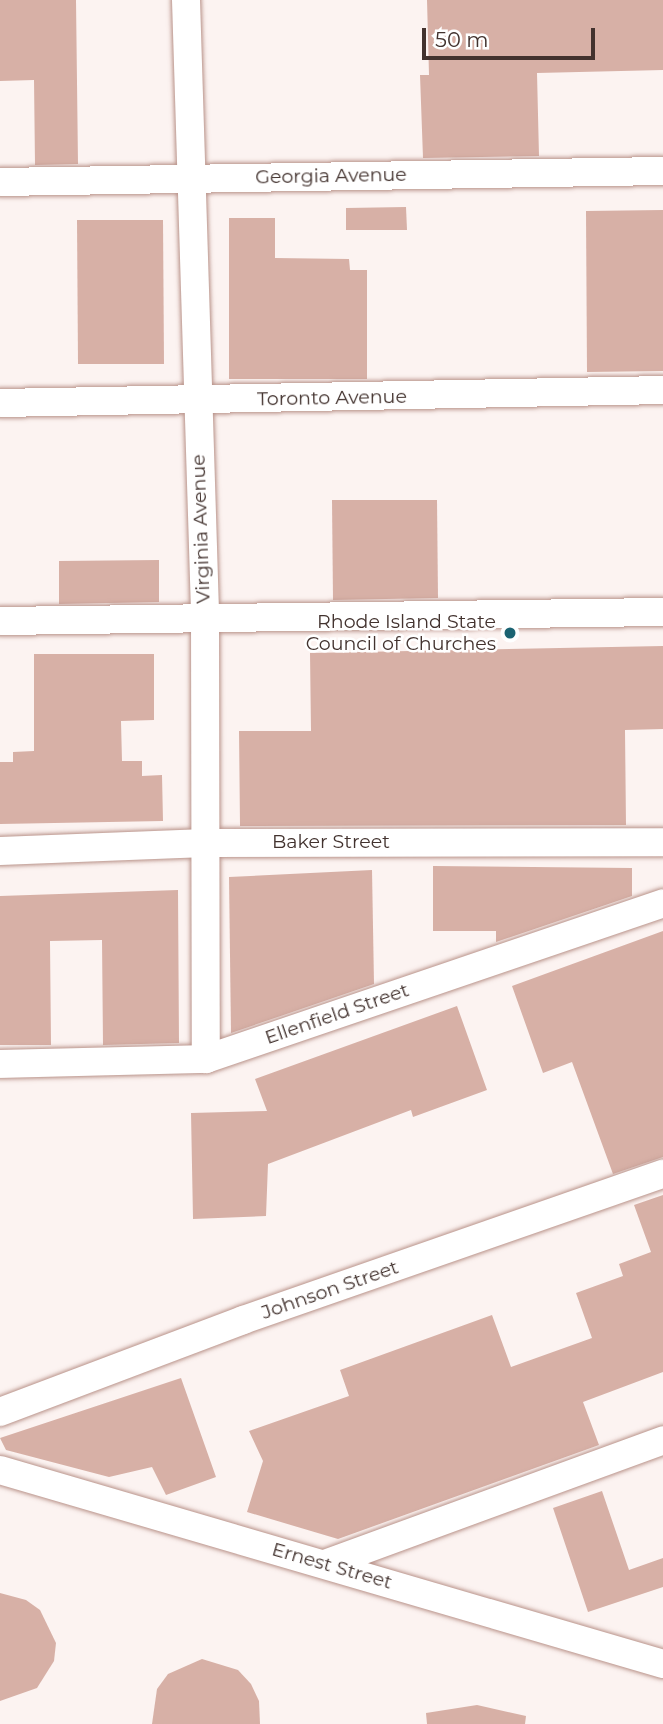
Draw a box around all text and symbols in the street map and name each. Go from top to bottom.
scale bar [425,14,598,58]
text: 50 m [435,27,489,52]
street label: Georgia Avenue [255,163,407,189]
street label: Toronto Avenue [257,385,407,411]
street label: Virginia Avenue [187,454,215,604]
place label: Rhode Island State Council of Churches [306,611,496,655]
marker: Rhode Island State Council of Churches [502,625,518,641]
street label: Baker Street [272,831,390,853]
street label: Ellenfield Street [262,979,412,1049]
street label: Johnson Street [258,1256,402,1324]
street label: Ernest Street [269,1538,395,1594]

